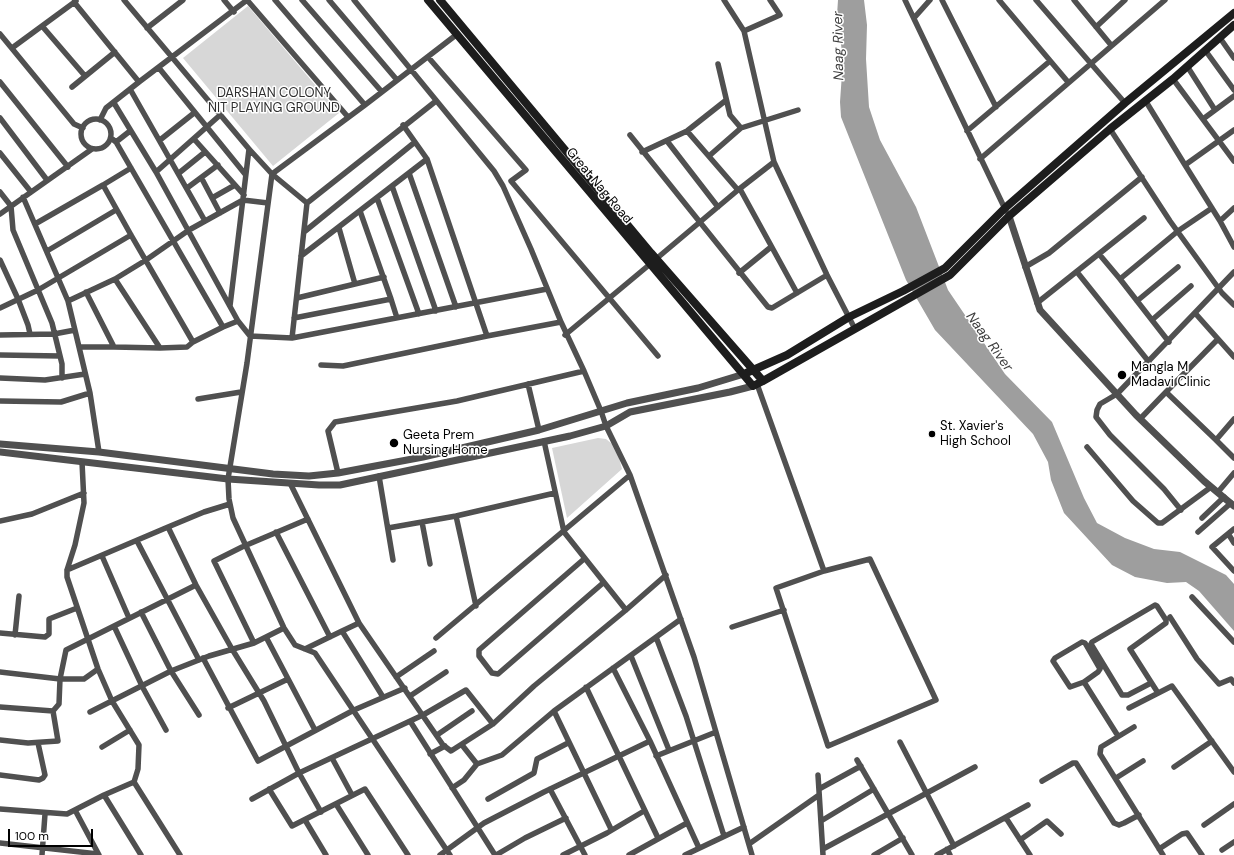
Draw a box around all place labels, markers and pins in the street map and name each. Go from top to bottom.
place label: Mangla M Madavi Clinic [1131,360,1211,391]
marker: Mangla M Madavi Clinic [1116,369,1128,381]
place label: St. Xavier's High School [940,419,1011,450]
place label: Geeta Prem Nursing Home [403,428,488,459]
marker: St. Xavier's High School [927,429,937,439]
marker: Geeta Prem Nursing Home [388,437,400,449]

